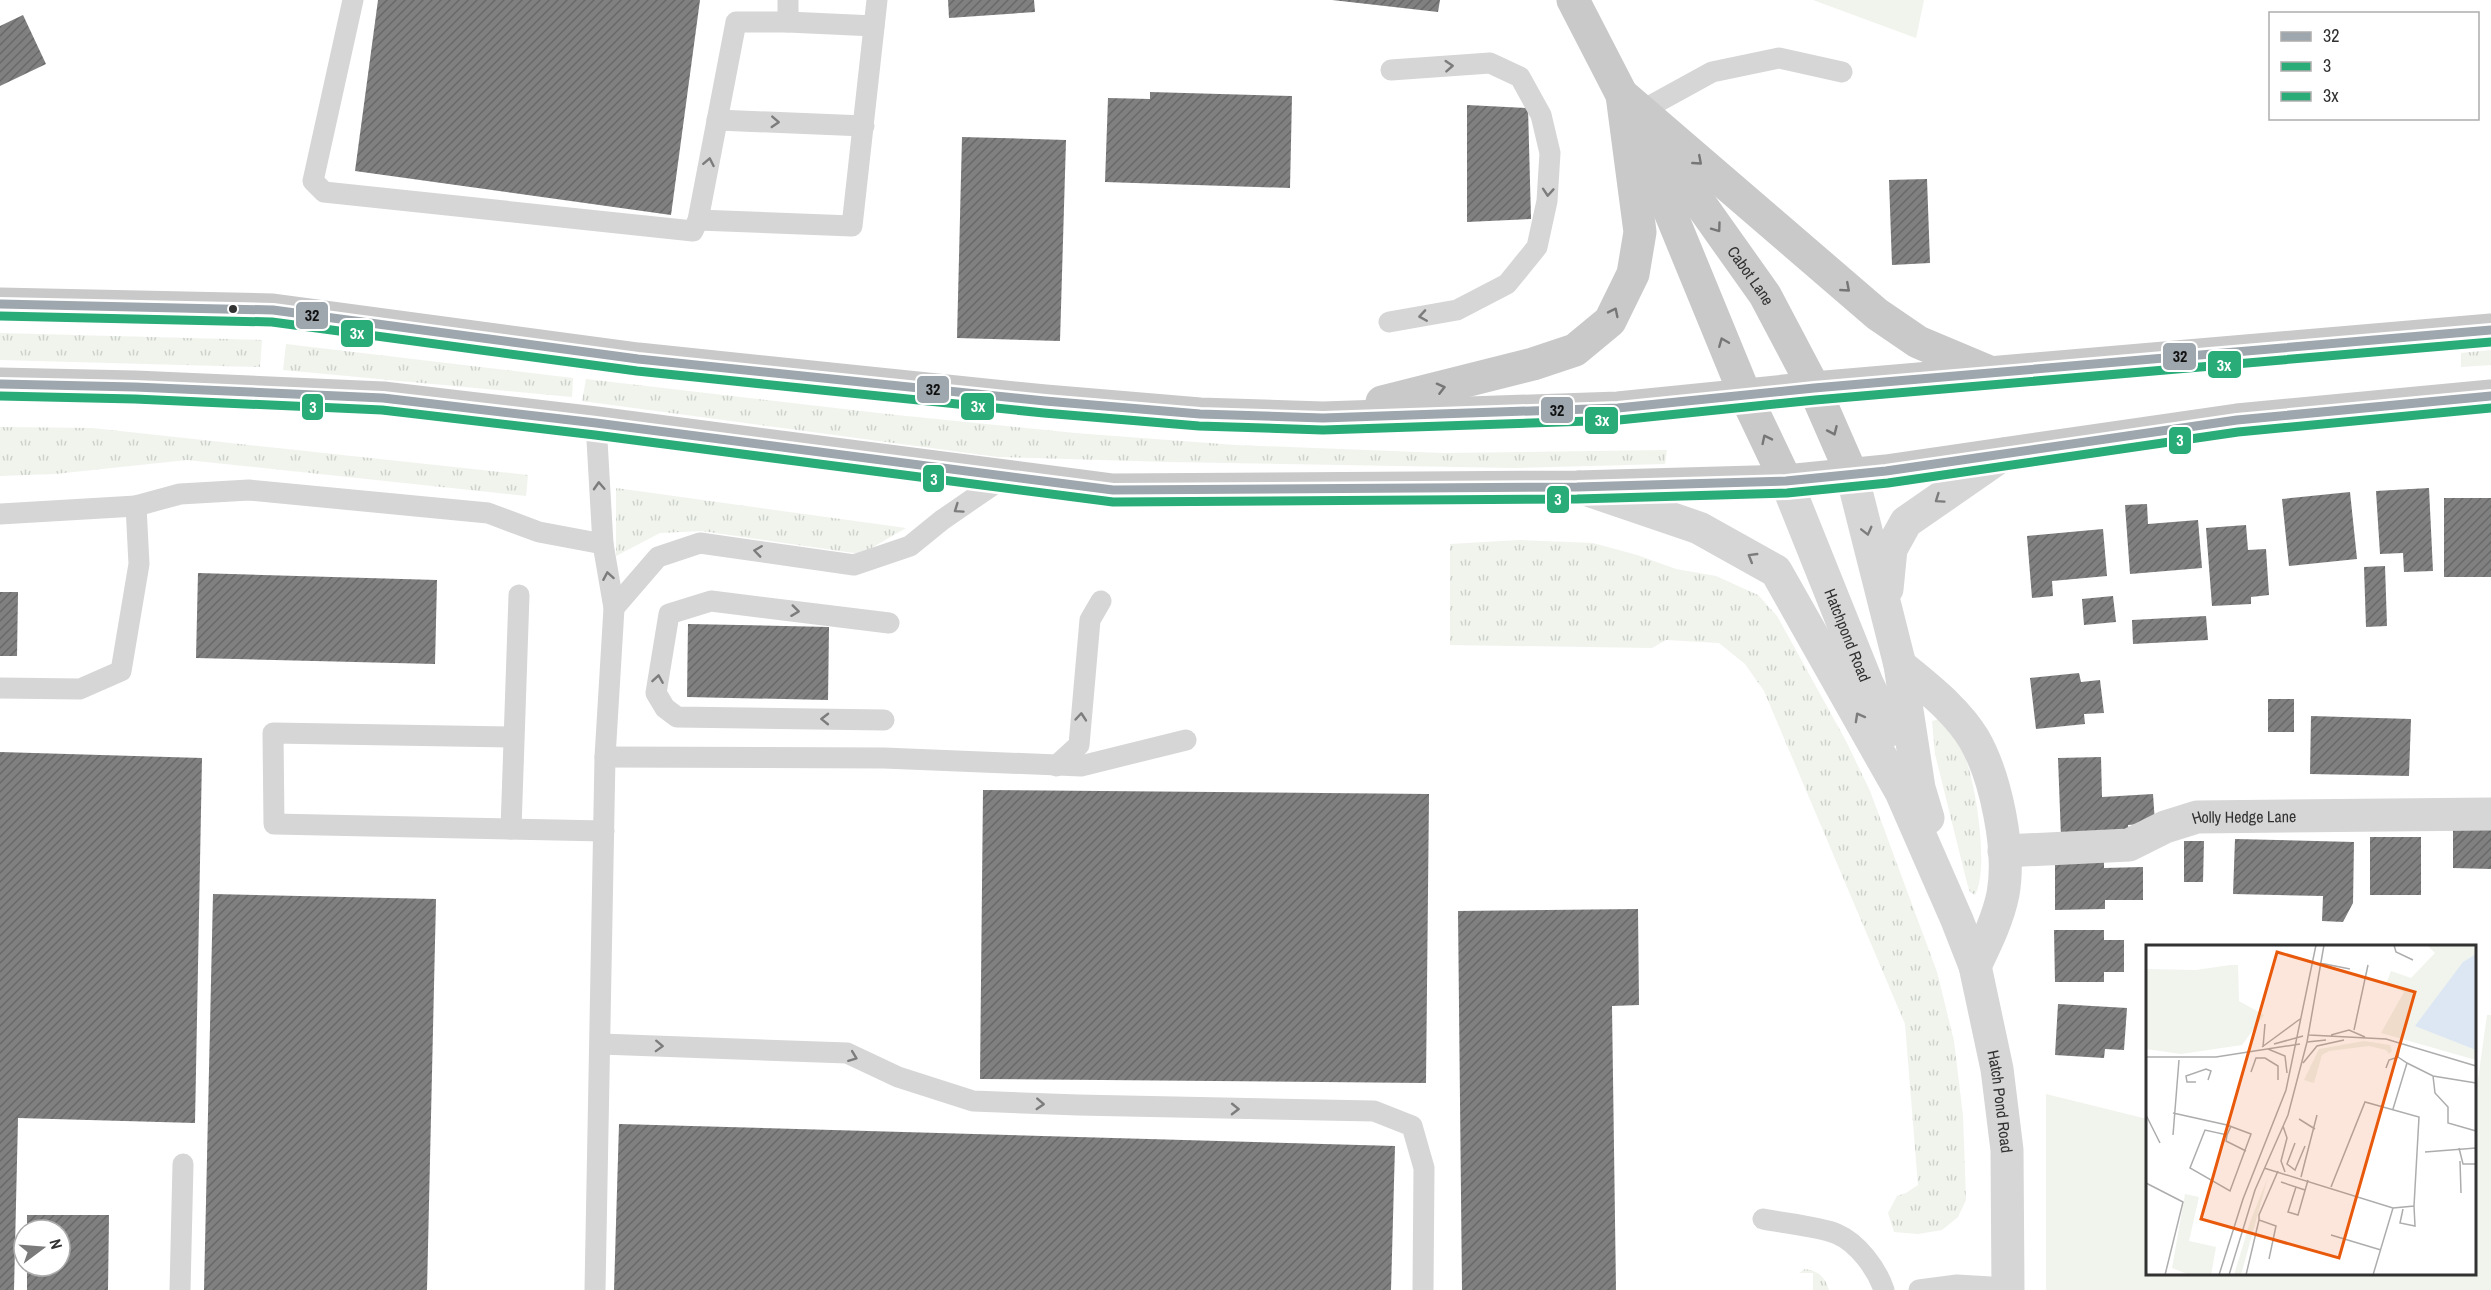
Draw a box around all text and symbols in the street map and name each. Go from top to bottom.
legend [2269,12,2479,120]
text: 32 [2323,23,2339,48]
text: 3 [2323,53,2331,78]
one-way arrow [1444,60,1454,73]
text: 3x [2323,83,2339,108]
one-way arrow [771,116,780,129]
one-way arrow [1691,153,1702,164]
one-way arrow [702,158,715,168]
one-way arrow [1542,187,1555,196]
one-way arrow [1710,221,1721,232]
street label: Cabot Lane [1722,241,1779,309]
one-way arrow [1839,280,1850,291]
line badge: 32 [295,301,329,330]
unlabelled marker [227,303,239,315]
text: 32 [305,304,319,326]
one-way arrow [1607,308,1619,319]
one-way arrow [1419,309,1429,322]
line badge: 3x [340,319,374,348]
text: 3x [350,322,365,344]
one-way arrow [1718,338,1730,349]
line badge: 32 [2162,342,2197,371]
text: 32 [2173,345,2187,367]
line badge: 3x [2207,350,2242,379]
text: 3x [2217,354,2232,376]
line badge: 32 [916,375,950,404]
text: 32 [926,378,940,400]
one-way arrow [1435,382,1445,395]
line badge: 3x [960,392,995,421]
line badge: 3 [301,393,324,421]
text: 3x [971,395,986,417]
text: 3 [309,396,317,418]
line badge: 32 [1540,396,1574,424]
text: 32 [1550,399,1564,421]
line badge: 3x [1584,406,1619,435]
text: 3x [1595,409,1610,431]
one-way arrow [1826,425,1838,436]
line badge: 3 [2168,426,2192,455]
text: 3 [2176,429,2184,451]
one-way arrow [1761,434,1773,445]
line badge: 3 [922,464,945,493]
text: 3 [930,468,938,490]
one-way arrow [593,481,606,490]
line badge: 3 [1546,485,1570,514]
text: 3 [1554,488,1562,510]
one-way arrow [1934,492,1945,503]
one-way arrow [953,502,964,513]
one-way arrow [1860,526,1872,536]
one-way arrow [754,546,763,558]
one-way arrow [1748,552,1758,564]
one-way arrow [603,571,615,581]
street label: Hatchpond Road [1819,585,1876,685]
one-way arrow [791,605,800,617]
one-way arrow [652,674,664,683]
one-way arrow [1855,712,1866,723]
one-way arrow [821,713,830,725]
one-way arrow [1074,713,1087,722]
street label: Holly Hedge Lane [2189,805,2296,829]
inset map [2146,945,2476,1275]
one-way arrow [655,1040,664,1052]
street label: Hatch Pond Road [1982,1048,2018,1154]
one-way arrow [847,1049,858,1062]
one-way arrow [1035,1097,1044,1110]
one-way arrow [1230,1102,1239,1115]
north arrow [12,1218,72,1278]
text: N [45,1236,68,1251]

